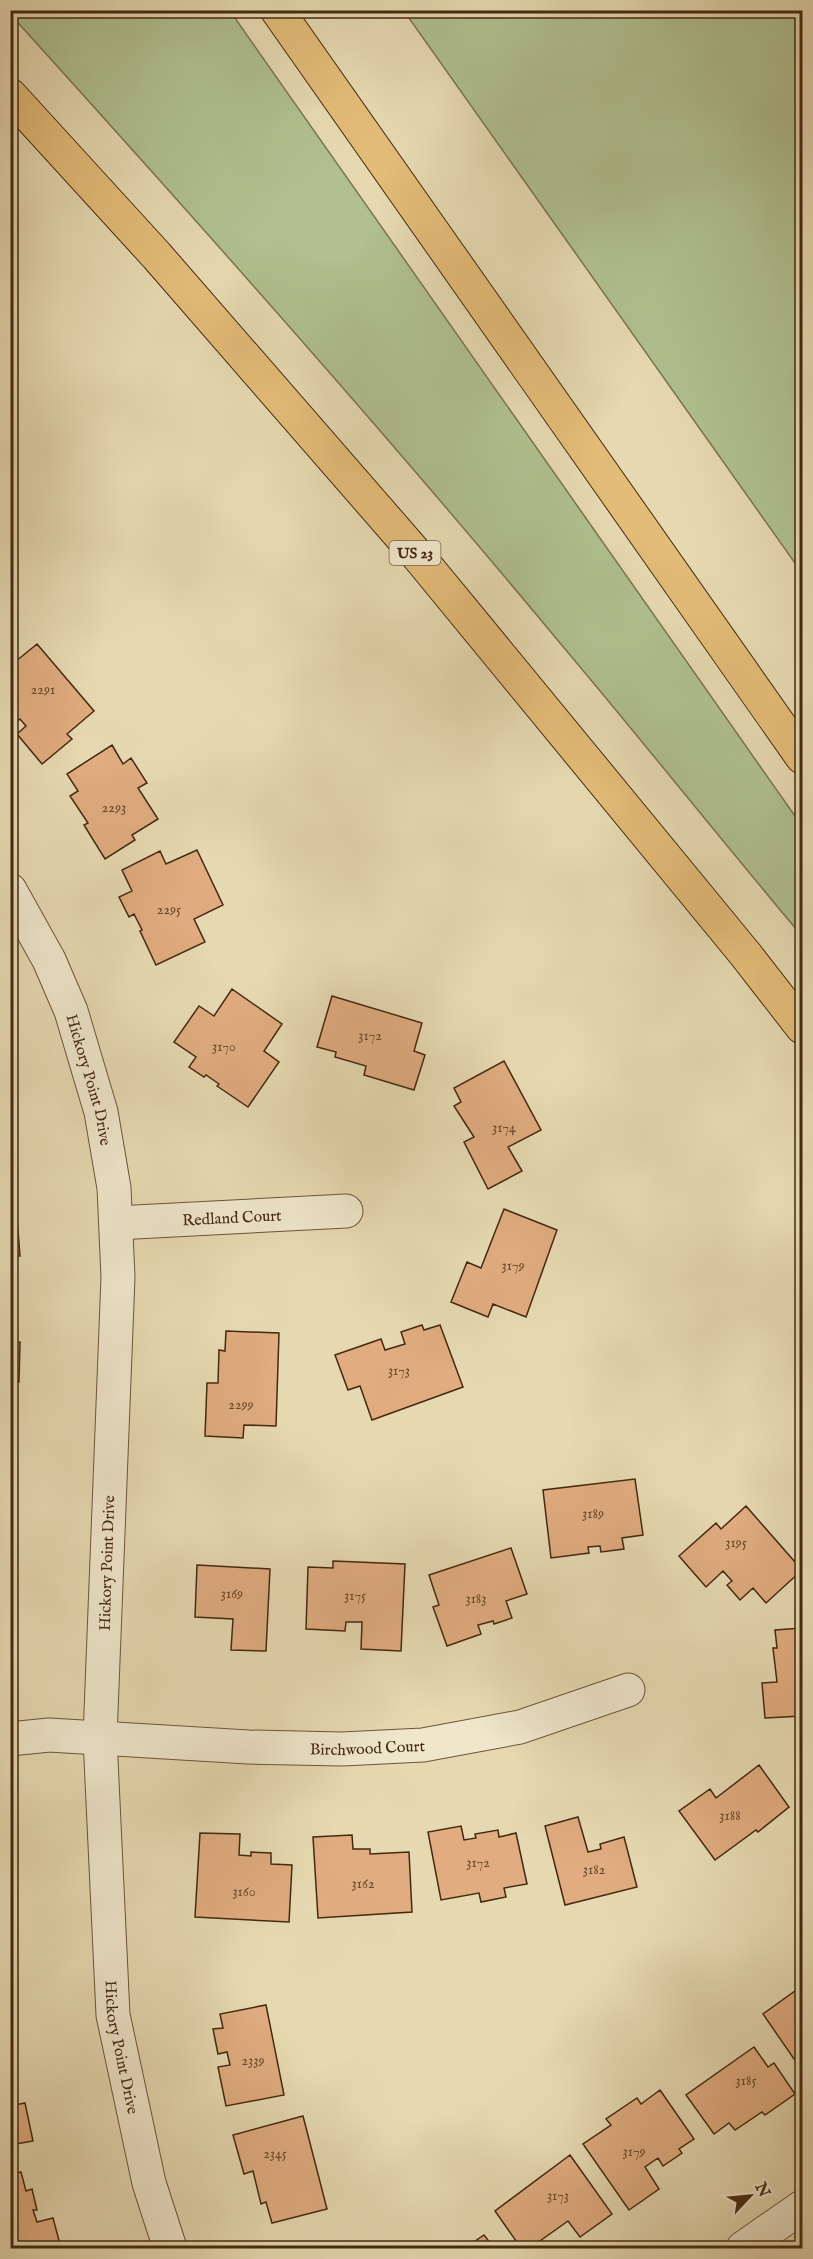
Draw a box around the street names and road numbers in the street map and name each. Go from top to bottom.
road number: US 23 [390,541,440,565]
street label: Hickory Point Drive [60,1012,115,1147]
street label: Redland Court [182,1206,283,1232]
street label: Hickory Point Drive [96,1495,120,1631]
street label: Birchwood Court [310,1737,426,1761]
street label: Hickory Point Drive [99,1980,142,2116]

